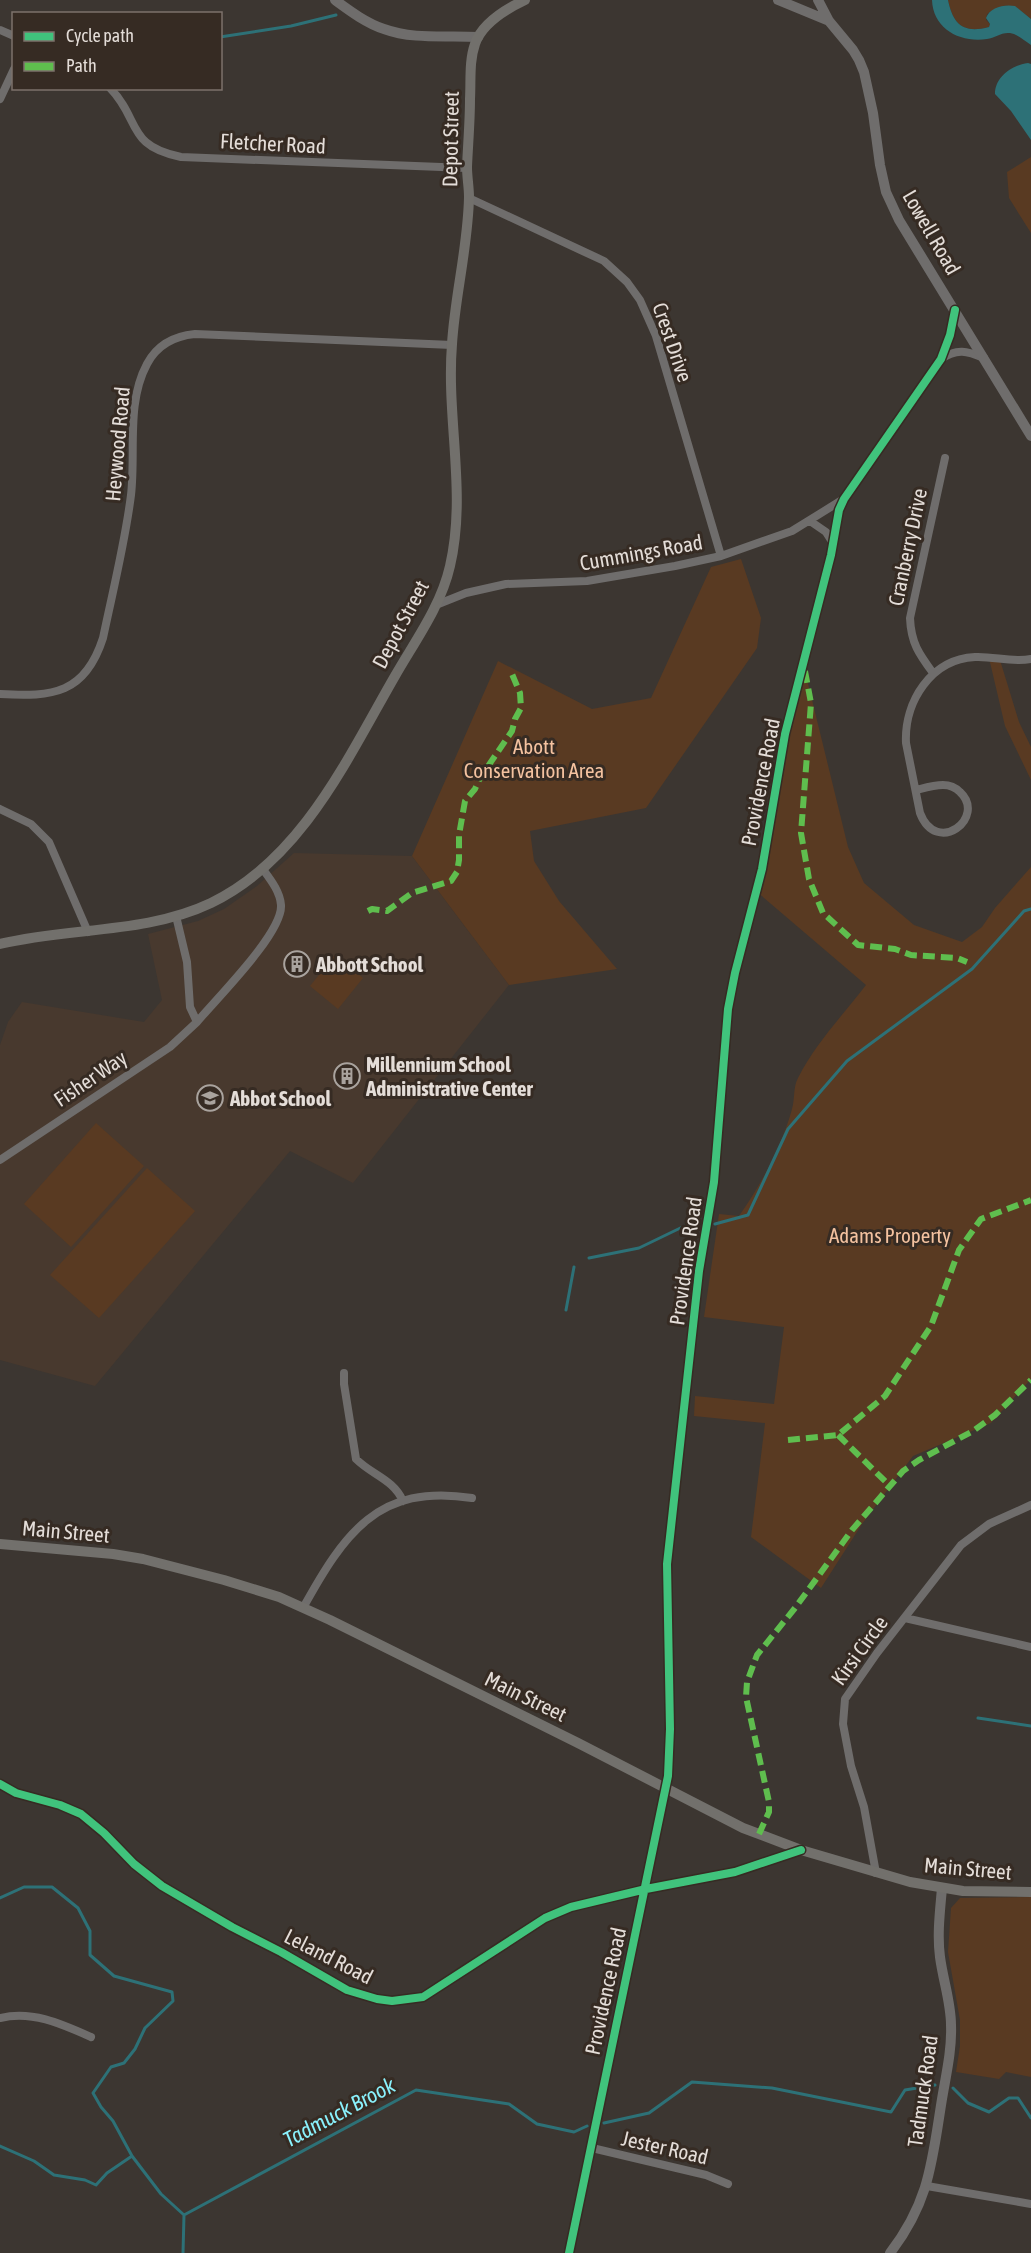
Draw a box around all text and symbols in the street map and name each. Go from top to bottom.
legend [12,12,222,90]
text: Cycle path [66,25,134,46]
text: Path [66,55,97,76]
street label: Depot Street [437,91,463,187]
street label: Fletcher Road [220,128,326,158]
street label: Lowell Road [898,185,966,279]
street label: Crest Drive [648,299,698,385]
street label: Heywood Road [100,386,134,502]
street label: Cranberry Drive [883,486,931,608]
street label: Cummings Road [578,529,704,575]
street label: Depot Street [367,576,433,672]
street label: Providence Road [736,716,784,848]
park label: Abott Conservation Area [464,734,604,782]
building icon: Abbott School [282,949,312,979]
place label: Abbott School [315,952,424,976]
street label: Fisher Way [49,1045,131,1111]
place label: Millennium School Administrative Center [365,1052,533,1100]
building icon: Millennium School Administrative Center [332,1061,362,1091]
school or university icon: Abbot School [195,1083,225,1113]
place label: Abbot School [229,1086,332,1110]
street label: Providence Road [664,1195,706,1327]
park label: Adams Property [829,1223,951,1247]
street label: Main Street [21,1515,111,1547]
street label: Kirsi Circle [826,1611,892,1689]
street label: Main Street [481,1666,571,1726]
street label: Main Street [923,1852,1013,1884]
street label: Leland Road [281,1923,377,1989]
street label: Providence Road [580,1925,630,2057]
street label: Tadmuck Road [902,2034,942,2148]
water label: Tadmuck Brook [279,2072,400,2152]
street label: Jester Road [619,2125,711,2169]

